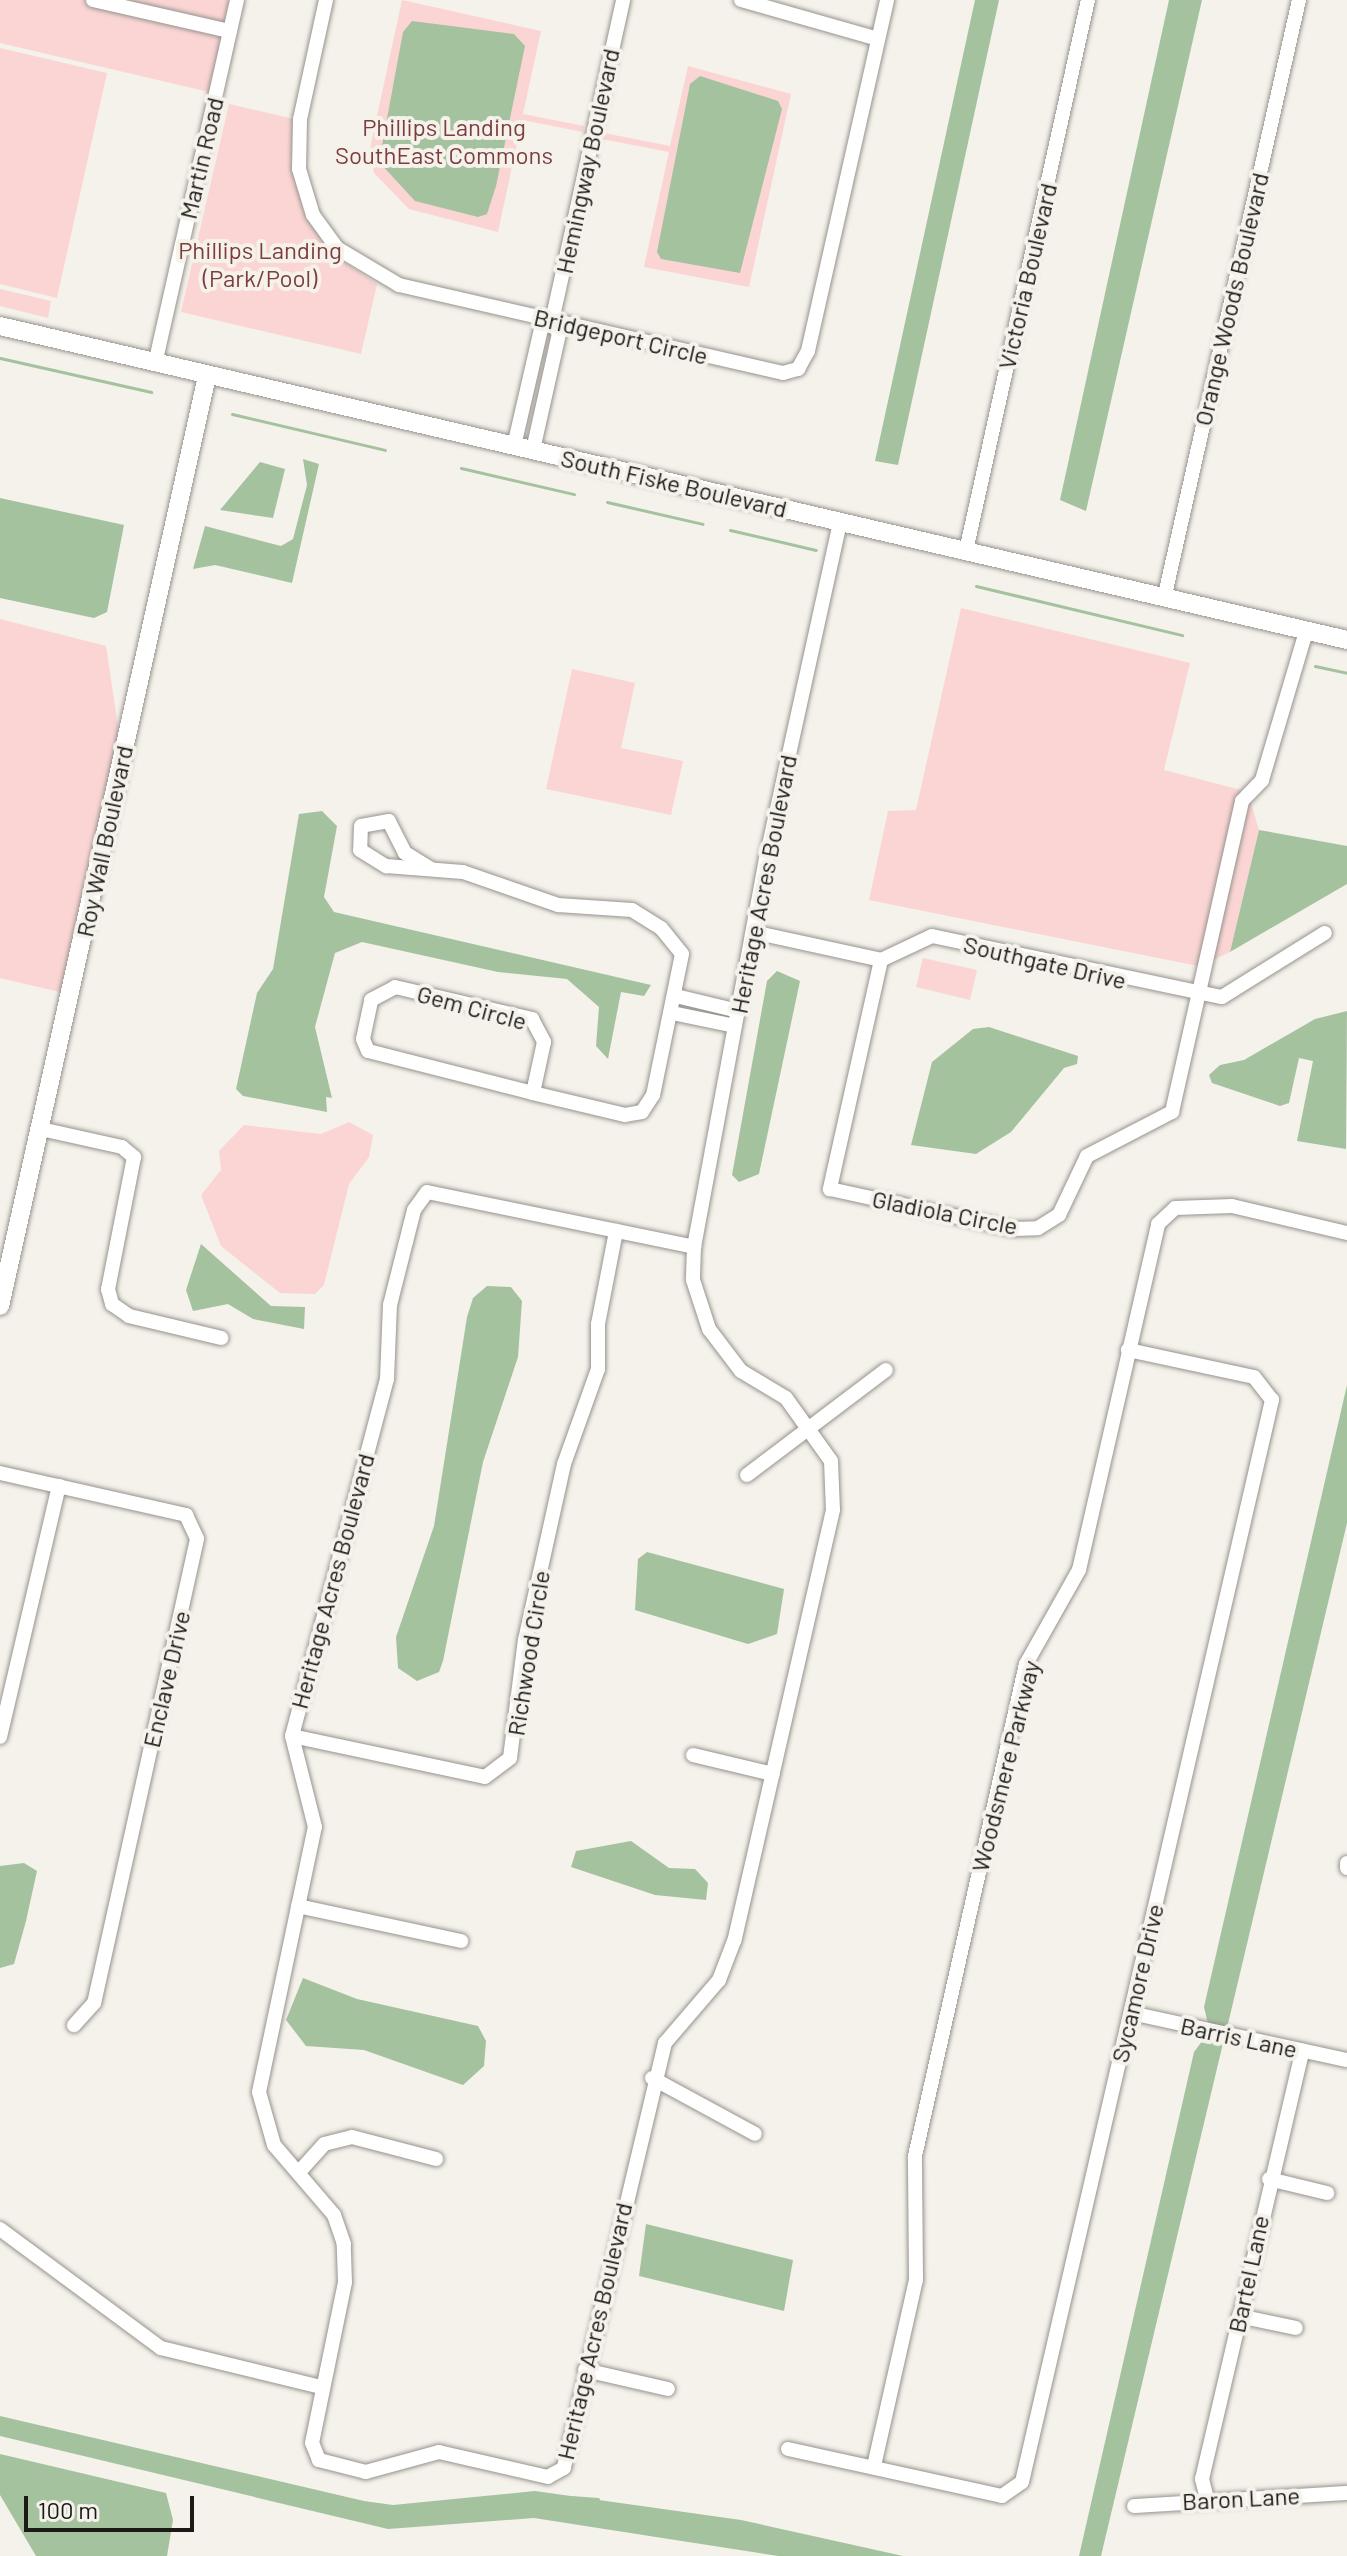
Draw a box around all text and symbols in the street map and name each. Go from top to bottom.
street label: Hemingway Boulevard [549,46,625,276]
street label: Martin Road [173,94,229,222]
park label: Phillips Landing SouthEast Commons [335,113,553,169]
street label: Orange Woods Boulevard [1188,170,1274,428]
street label: Victoria Boulevard [992,180,1062,372]
park label: Phillips Landing (Park/Pool) [178,236,342,292]
street label: Bridgeport Circle [531,302,711,370]
street label: South Fiske Boulevard [558,443,790,523]
street label: Roy Wall Boulevard [70,743,138,939]
street label: Heritage Acres Boulevard [724,752,802,1016]
street label: Southgate Drive [961,929,1129,995]
street label: Gem Circle [414,979,530,1035]
street label: Gladiola Circle [870,1184,1020,1240]
street label: Heritage Acres Boulevard [284,1450,380,1712]
street label: Richwood Circle [501,1568,555,1738]
street label: Enclave Drive [136,1608,196,1750]
street label: Woodsmere Parkway [965,1657,1045,1875]
street label: Sycamore Drive [1105,1901,1169,2065]
street label: Barris Lane [1178,2011,1300,2063]
street label: Heritage Acres Boulevard [550,2200,638,2462]
street label: Bartel Lane [1222,2213,1274,2335]
scale bar [28,2480,198,2530]
street label: Baron Lane [1181,2481,1301,2515]
text: 100 m [38,2495,98,2524]

